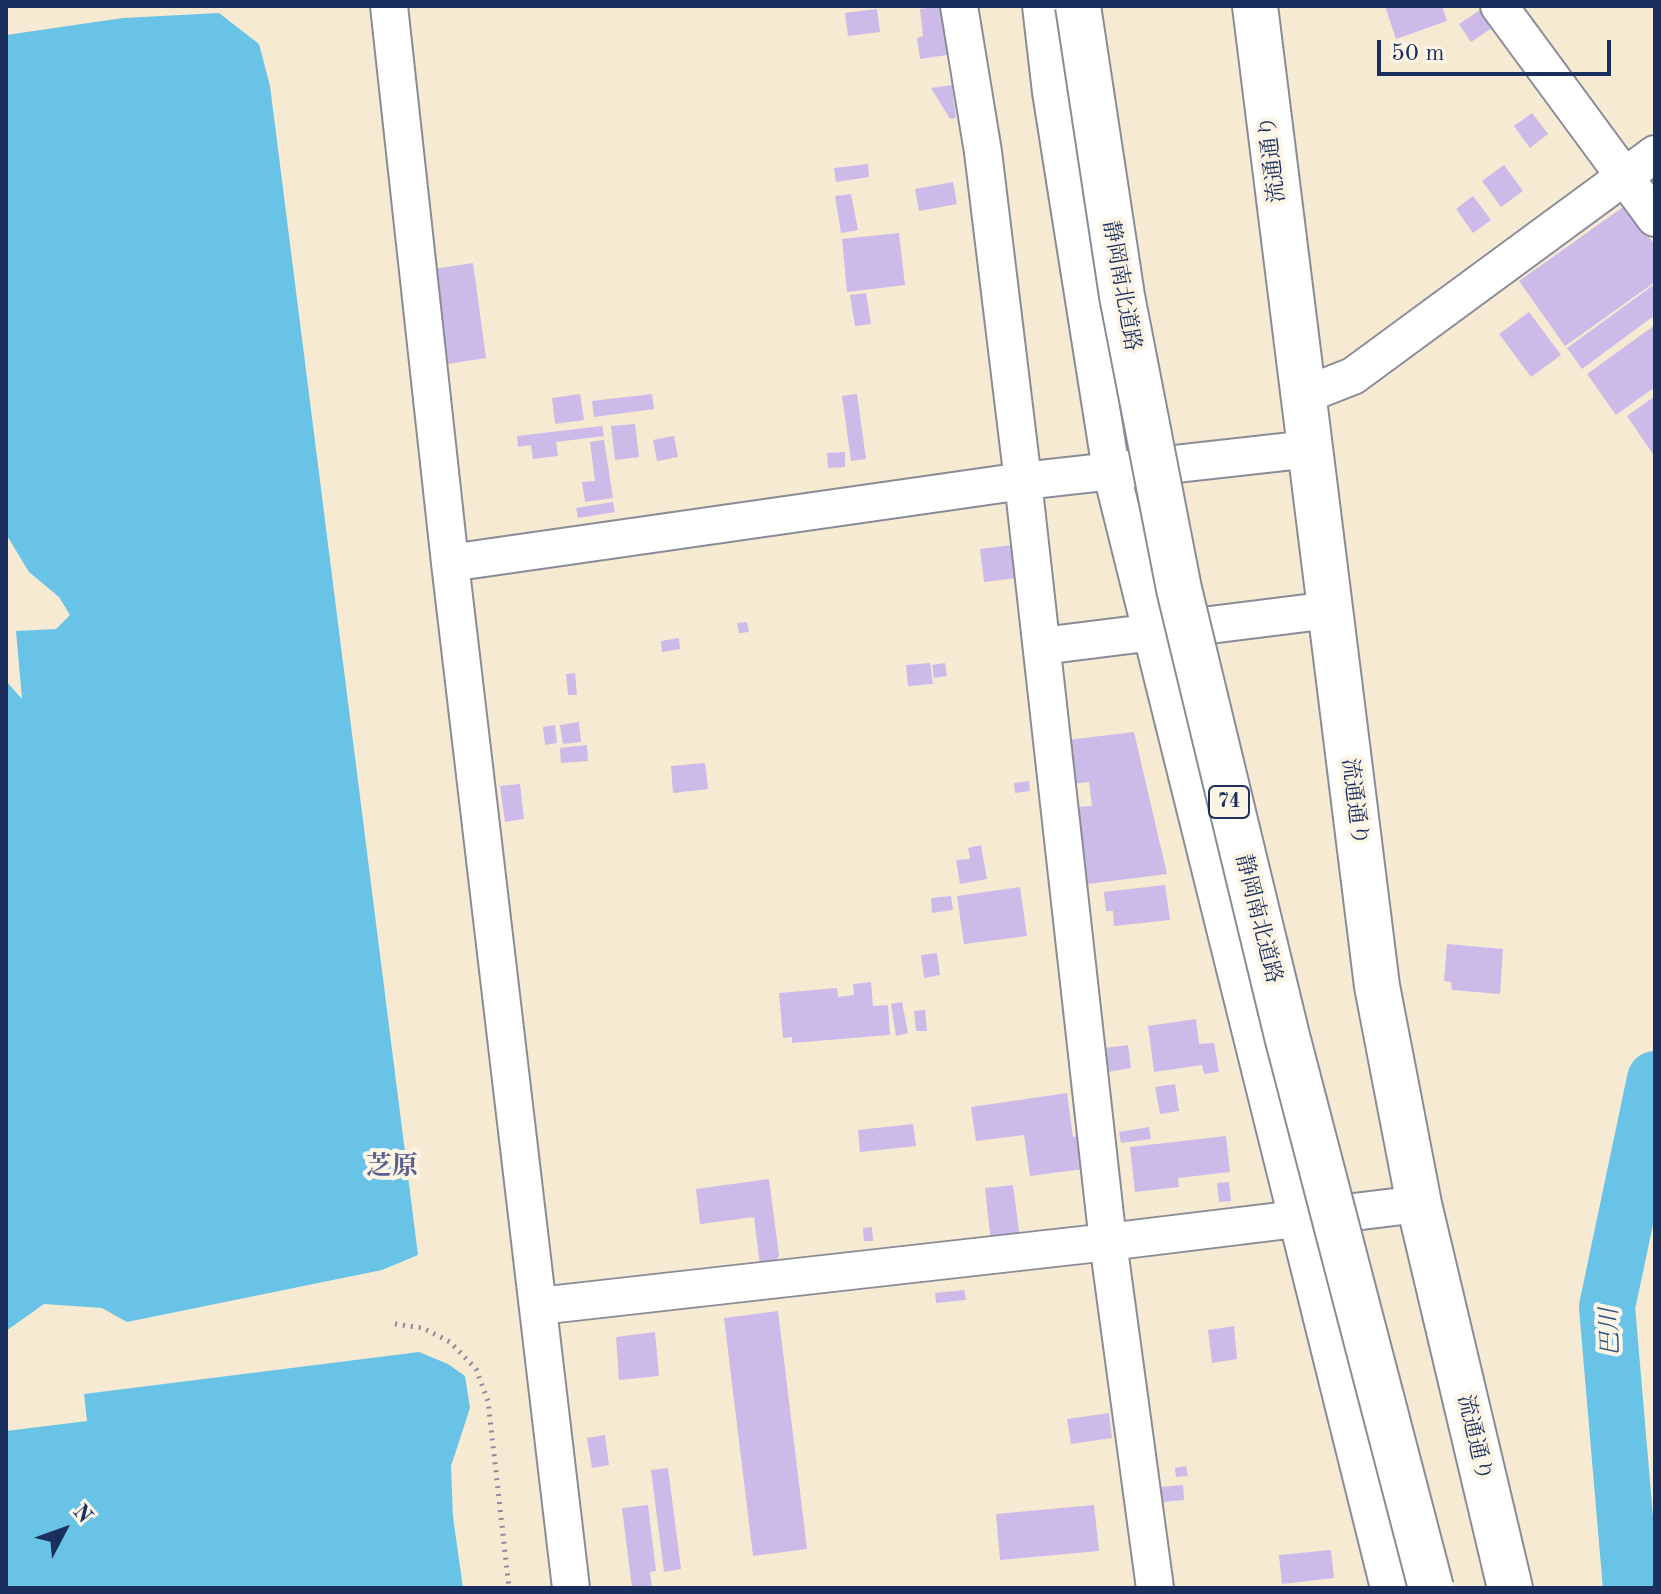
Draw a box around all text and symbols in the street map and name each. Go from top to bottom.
scale bar [1381,24,1615,74]
text: 50 m [1391,42,1445,66]
street label: 流通通り [1255,114,1291,204]
street label: 静岡南北道路 [1097,219,1145,353]
street label: 流通通り [1336,757,1372,847]
road number: 74 [1209,786,1249,818]
street label: 静岡南北道路 [1229,852,1287,986]
district label: 芝原 [366,1151,418,1183]
water label: 巴川 [1596,1308,1626,1356]
street label: 流通通り [1451,1392,1497,1484]
north arrow [24,1490,104,1570]
text: N [68,1501,96,1528]

